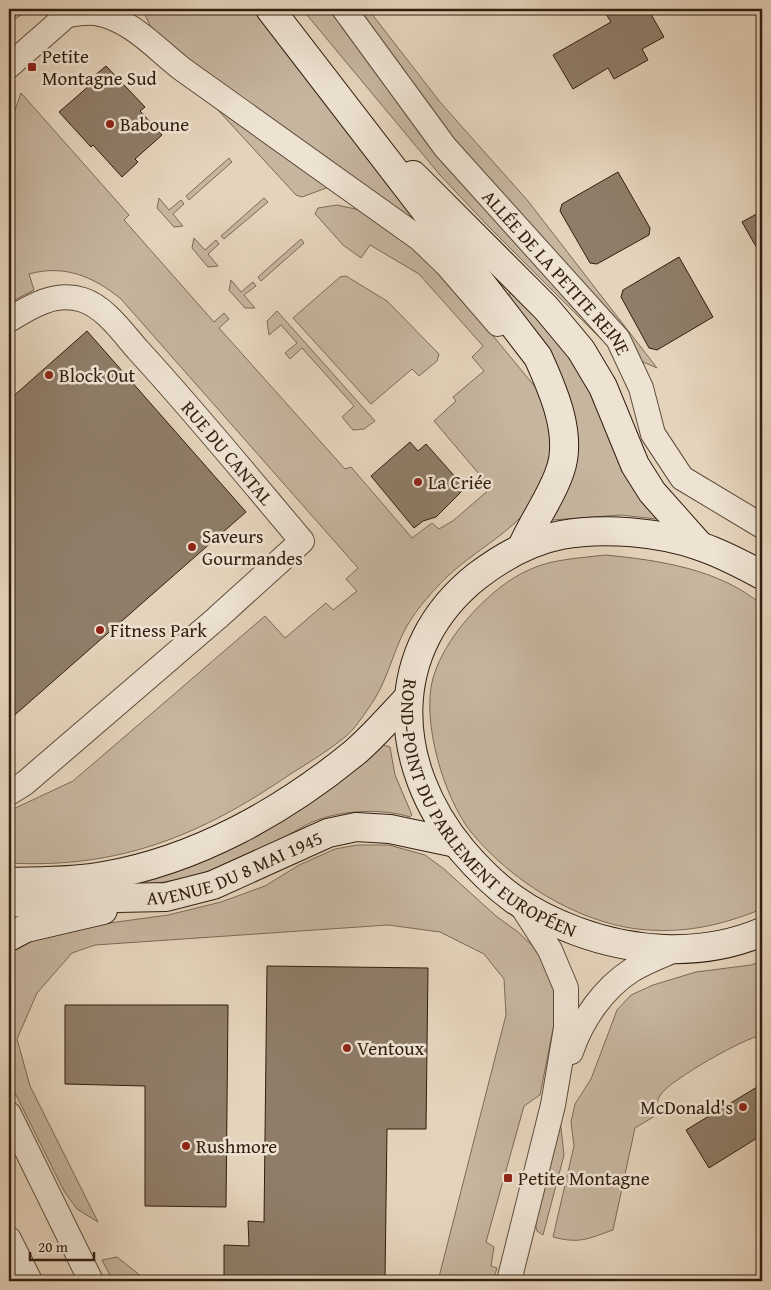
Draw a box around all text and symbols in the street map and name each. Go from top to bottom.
place label: Petite Montagne Sud [42,42,157,92]
marker: Petite Montagne Sud [26,61,38,73]
place label: Baboune [120,110,189,138]
marker: Baboune [104,118,116,130]
street label: ALLÉE DE LA PETITE REINE [476,183,638,360]
place label: Block Out [59,361,136,389]
marker: Block Out [43,369,55,381]
street label: RUE DU CANTAL [175,394,280,511]
place label: La Criée [428,468,492,496]
marker: La Criée [412,476,424,488]
place label: Saveurs Gourmandes [202,522,303,572]
marker: Saveurs Gourmandes [186,541,198,553]
place label: Fitness Park [110,616,207,644]
marker: Fitness Park [94,624,106,636]
street label: ROND-POINT DU PARLEMENT EUROPÉEN [394,677,581,944]
street label: AVENUE DU 8 MAI 1945 [146,823,327,911]
place label: Ventoux [357,1034,425,1062]
marker: Ventoux [341,1042,353,1054]
place label: McDonald's [640,1093,733,1121]
marker: McDonald's [737,1101,749,1113]
place label: Rushmore [196,1132,277,1160]
marker: Rushmore [180,1140,192,1152]
place label: Petite Montagne [518,1164,650,1192]
marker: Petite Montagne [502,1172,514,1184]
scale bar [30,1230,94,1262]
text: 20 m [38,1236,69,1257]

